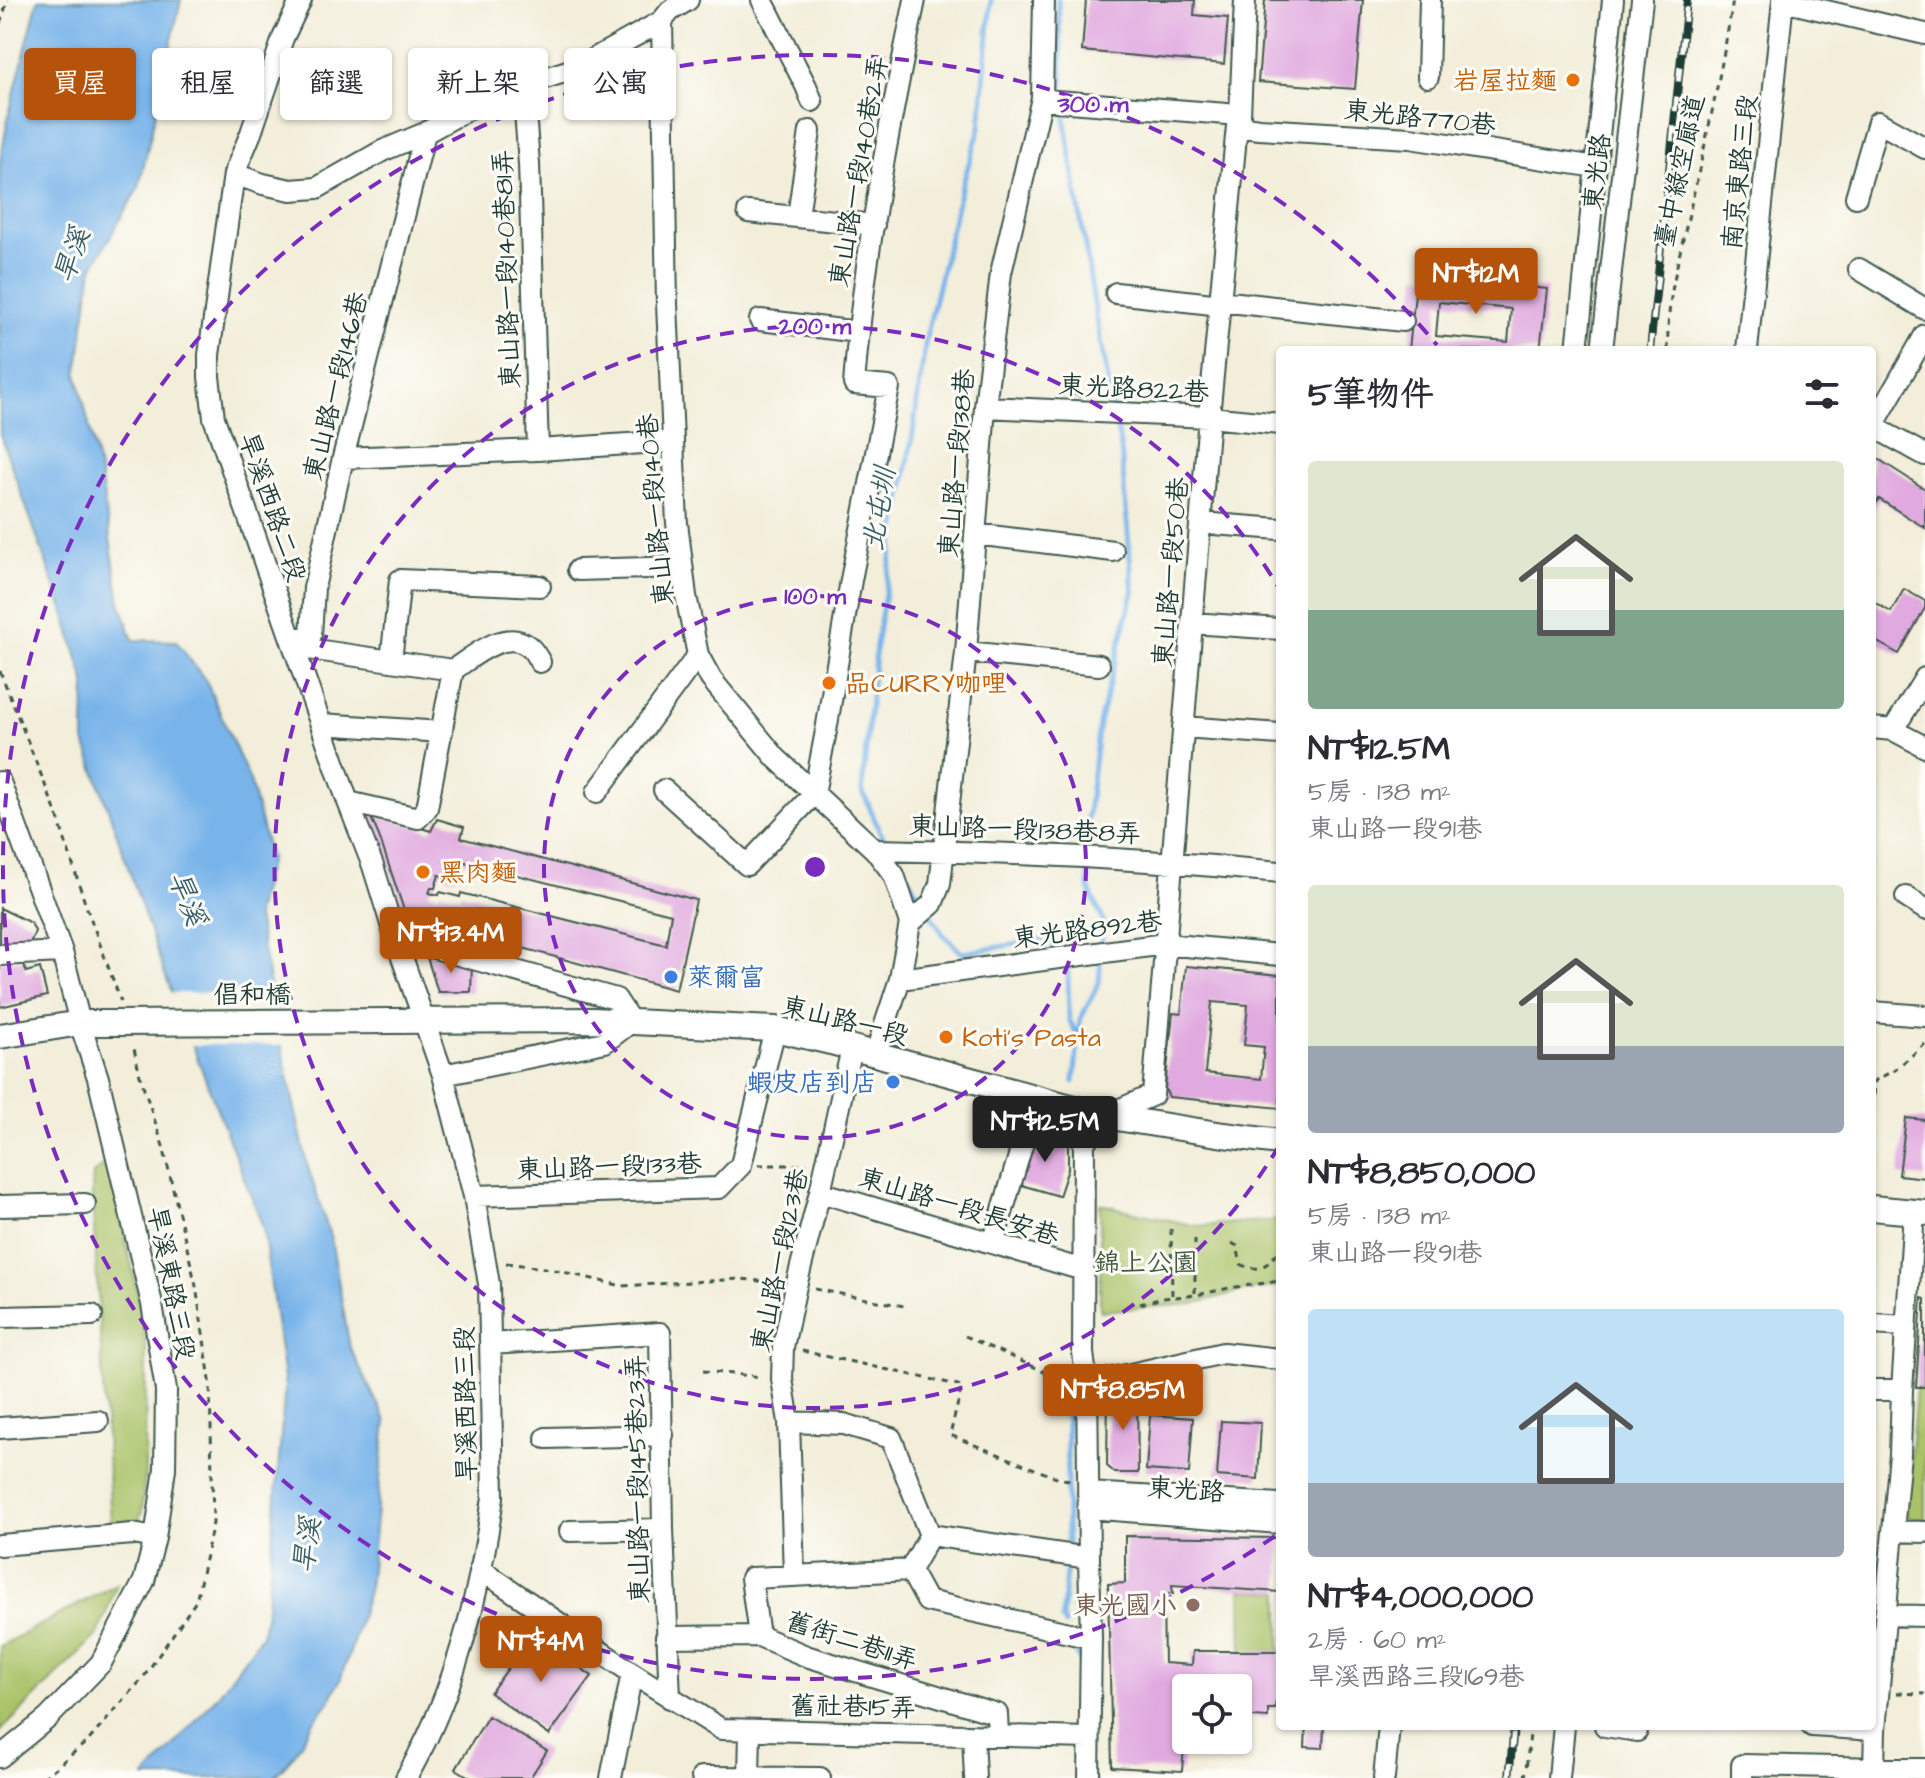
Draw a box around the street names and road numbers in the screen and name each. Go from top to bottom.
street label: 東山路一段140巷2弄 [821,53,897,290]
street label: 臺中綠空廊道 [1646,91,1714,251]
street label: 東光路770巷 [1342,92,1498,144]
street label: 南京東路三段 [1714,93,1766,252]
street label: 東光路 [1574,131,1620,213]
street label: 東山路一段140巷81弄 [485,149,529,389]
street label: 東山路一段146巷 [295,288,377,484]
street label: 東山路一段138巷 [931,367,983,559]
street label: 東光路822巷 [1058,367,1210,411]
street label: 東山路一段140巷 [630,412,682,608]
street label: 旱溪西路二段 [230,428,314,587]
street label: 東山路一段50巷 [1145,475,1197,669]
street label: 東山路一段138巷8弄 [908,808,1142,852]
street label: 東光路892巷 [1010,903,1164,957]
street label: 倡和橋 [213,977,291,1013]
street label: 東山路一段 [777,988,912,1054]
street label: 東山路一段133巷 [516,1146,703,1188]
street label: 東山路一段長安巷 [854,1159,1063,1255]
street label: 東山路一段123巷 [743,1165,817,1356]
street label: 旱溪東路三段 [138,1203,204,1363]
street label: 旱溪西路三段 [447,1326,485,1482]
street label: 東山路一段145巷23弄 [618,1354,658,1604]
street label: 東光路 [1146,1469,1226,1511]
street label: 舊街二巷11弄 [781,1603,922,1679]
street label: 舊社巷15弄 [790,1688,916,1726]

